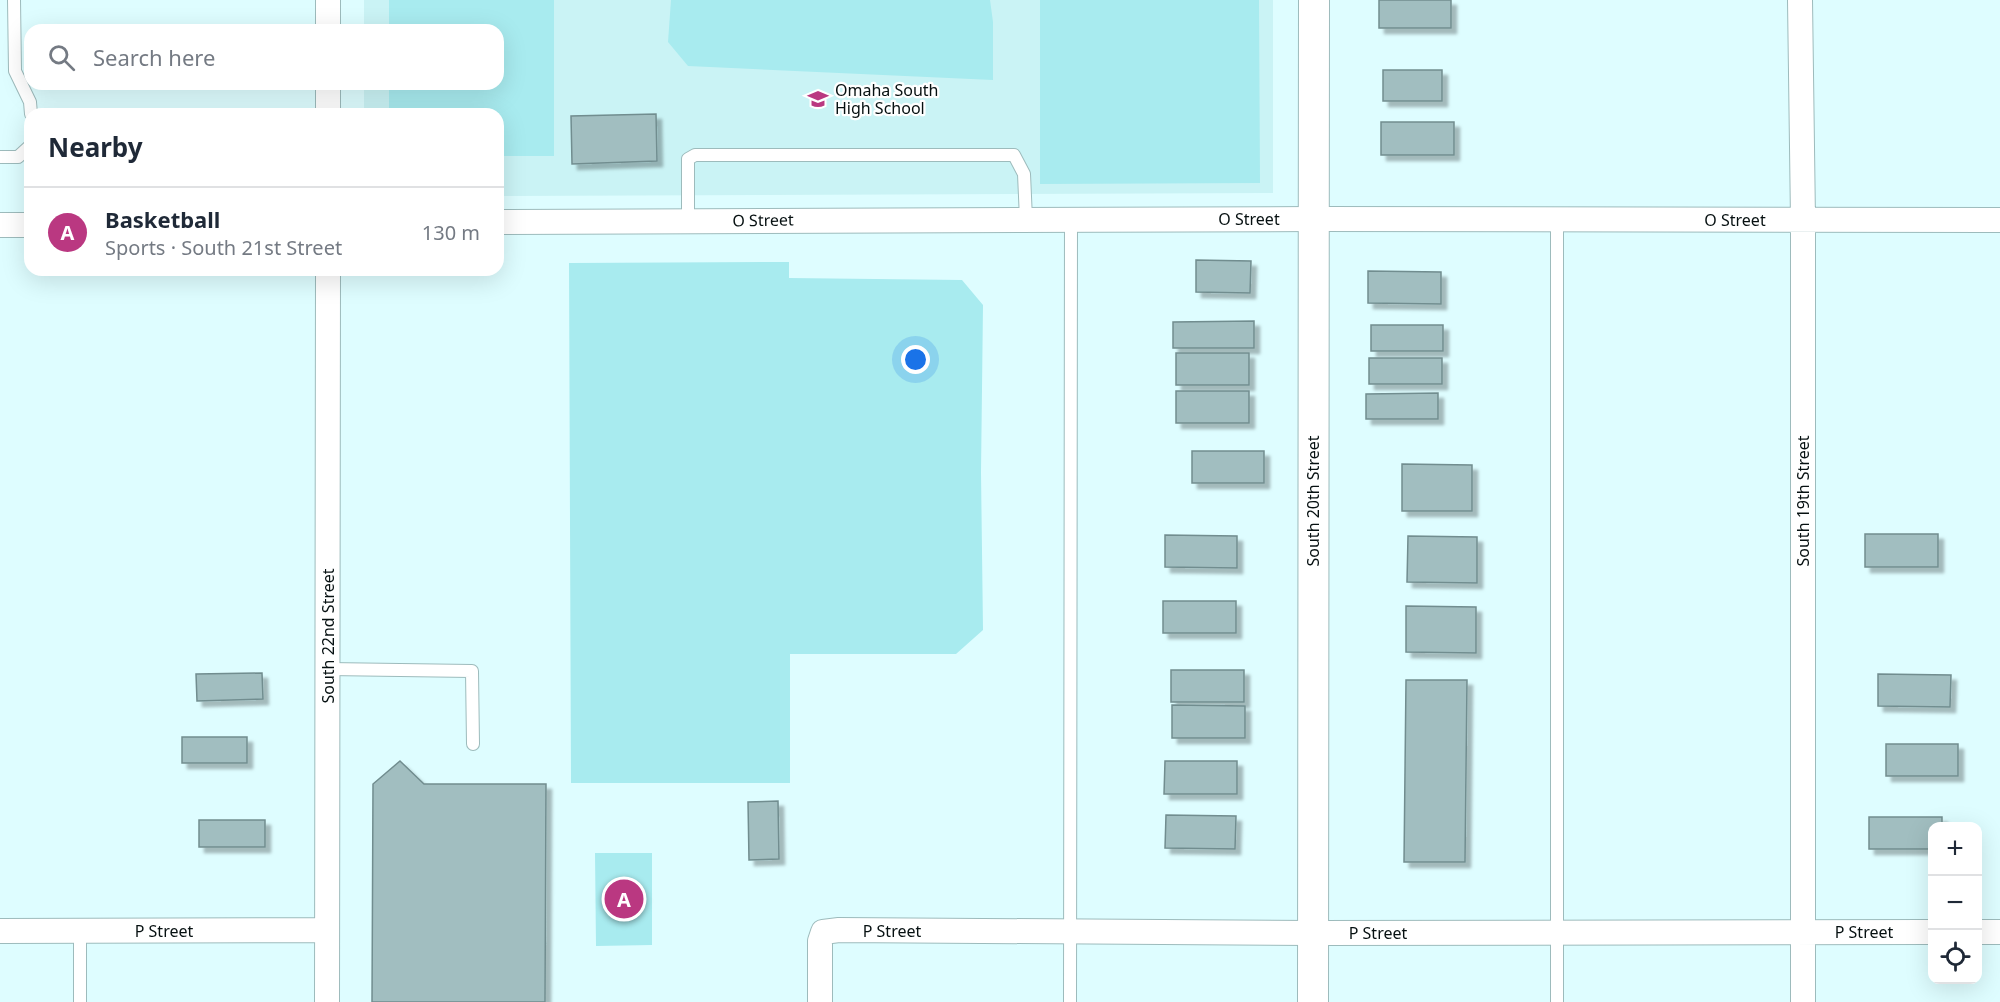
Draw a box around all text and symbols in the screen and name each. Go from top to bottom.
search box [24,24,504,90]
icon: search [45,41,78,74]
text: Search here [93,42,215,72]
place label: Omaha South High School [835,79,938,119]
school or university icon: Omaha South High School [806,87,830,111]
text: Nearby [48,129,143,165]
text: Basketball [105,204,220,234]
street label: O Street [732,208,794,232]
street label: O Street [1218,208,1280,230]
street label: O Street [1704,209,1766,231]
text: A [61,219,74,246]
text: 130 m [422,219,480,246]
text: Sports · South 21st Street [105,234,342,261]
your location [901,345,930,374]
street label: South 20th Street [1302,435,1324,566]
street label: South 19th Street [1792,435,1814,566]
street label: South 22nd Street [317,568,339,704]
map controls [1928,822,1982,984]
button: + [1928,822,1982,876]
pin: A [604,876,644,922]
button: − [1928,876,1982,930]
street label: P Street [135,920,193,942]
street label: P Street [863,920,921,942]
street label: P Street [1835,921,1893,943]
street label: P Street [1349,922,1407,944]
button: locate [1928,930,1982,984]

